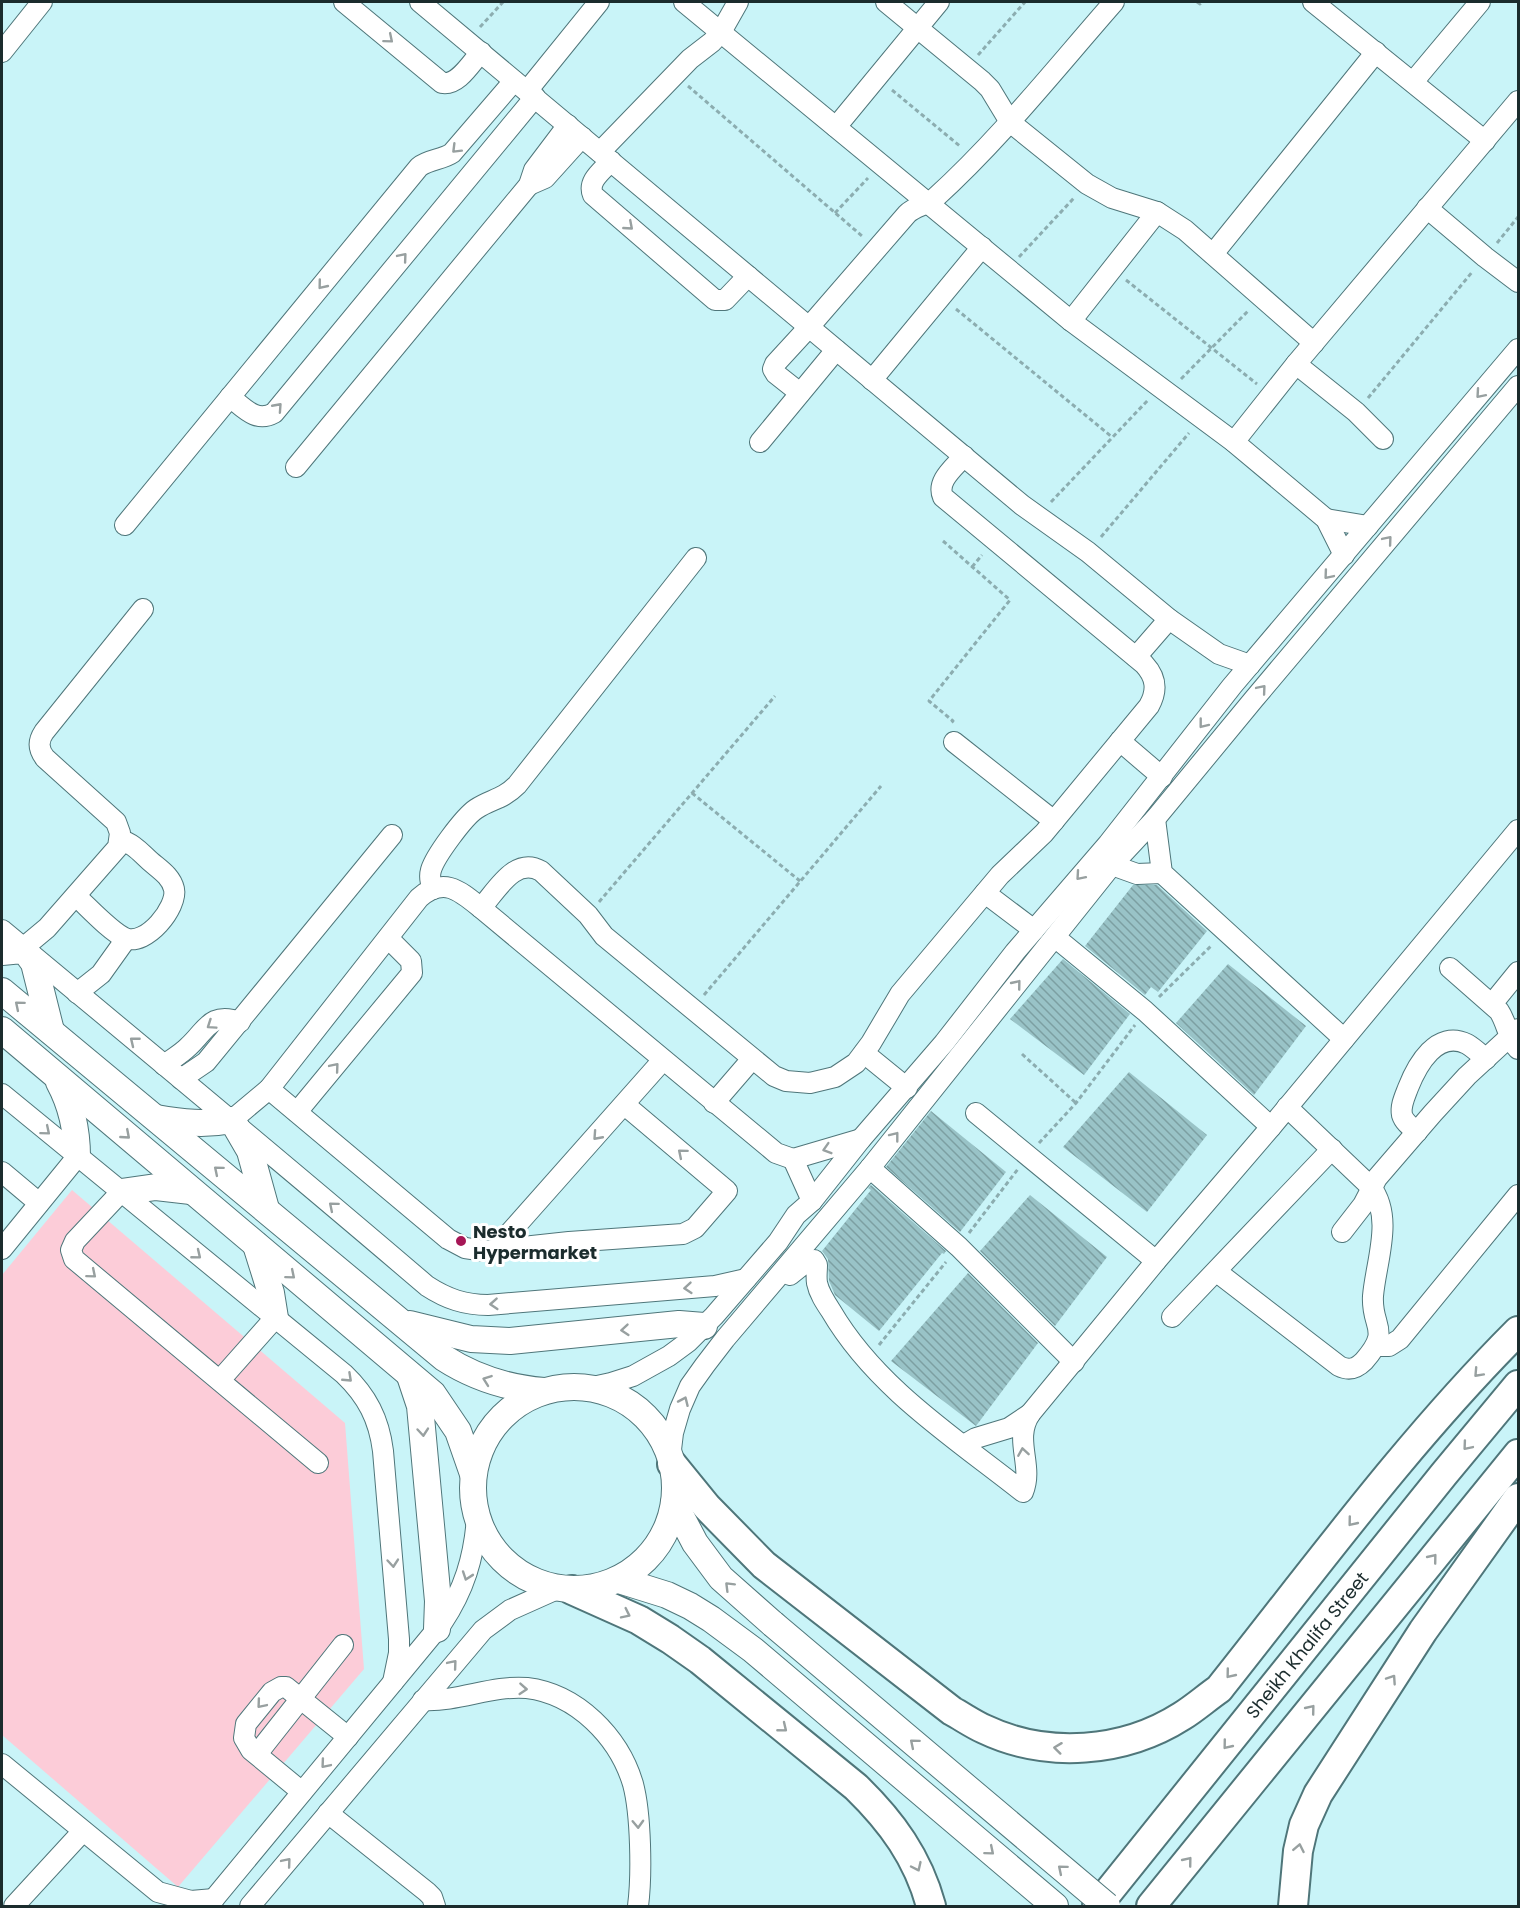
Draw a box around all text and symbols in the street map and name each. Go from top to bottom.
one-way arrow [382,32,393,43]
one-way arrow [452,141,463,152]
one-way arrow [622,218,633,229]
one-way arrow [395,253,406,264]
one-way arrow [319,278,330,289]
one-way arrow [1477,387,1488,398]
one-way arrow [271,403,282,413]
one-way arrow [1381,536,1392,547]
one-way arrow [1324,568,1335,579]
one-way arrow [1255,685,1266,696]
one-way arrow [1199,718,1210,729]
one-way arrow [1077,869,1088,880]
one-way arrow [1010,980,1021,991]
one-way arrow [15,1002,26,1013]
one-way arrow [206,1018,217,1029]
one-way arrow [130,1037,141,1048]
one-way arrow [327,1063,338,1074]
one-way arrow [40,1124,51,1135]
one-way arrow [119,1128,130,1139]
one-way arrow [593,1129,604,1139]
one-way arrow [887,1132,898,1143]
one-way arrow [822,1142,833,1154]
one-way arrow [678,1149,689,1160]
one-way arrow [214,1166,225,1177]
one-way arrow [329,1202,340,1213]
place label: Nesto Hypermarket [473,1219,597,1265]
marker: Nesto Hypermarket [454,1234,468,1248]
one-way arrow [191,1247,202,1258]
one-way arrow [85,1267,96,1278]
one-way arrow [284,1267,295,1278]
one-way arrow [683,1281,693,1294]
one-way arrow [489,1298,498,1311]
one-way arrow [620,1323,629,1336]
one-way arrow [1474,1365,1485,1376]
one-way arrow [341,1371,352,1382]
one-way arrow [482,1374,493,1387]
one-way arrow [676,1397,688,1408]
one-way arrow [416,1427,429,1436]
one-way arrow [1464,1439,1475,1450]
one-way arrow [1018,1448,1030,1457]
one-way arrow [1348,1515,1359,1526]
one-way arrow [1426,1554,1437,1565]
one-way arrow [386,1558,399,1567]
street label: Sheikh Khalifa Street [1240,1566,1374,1724]
one-way arrow [461,1570,474,1581]
one-way arrow [725,1582,736,1593]
one-way arrow [619,1607,630,1618]
one-way arrow [446,1660,457,1671]
one-way arrow [1227,1667,1238,1678]
one-way arrow [1384,1674,1395,1685]
one-way arrow [518,1682,527,1695]
one-way arrow [258,1697,269,1708]
one-way arrow [1303,1705,1314,1716]
one-way arrow [777,1720,788,1731]
one-way arrow [1223,1738,1234,1749]
one-way arrow [910,1739,921,1750]
one-way arrow [1053,1742,1062,1754]
one-way arrow [321,1758,332,1769]
one-way arrow [632,1819,644,1828]
one-way arrow [983,1844,994,1855]
one-way arrow [1292,1844,1305,1854]
one-way arrow [1180,1857,1191,1868]
one-way arrow [280,1858,291,1869]
one-way arrow [910,1860,922,1871]
one-way arrow [1058,1865,1069,1876]

